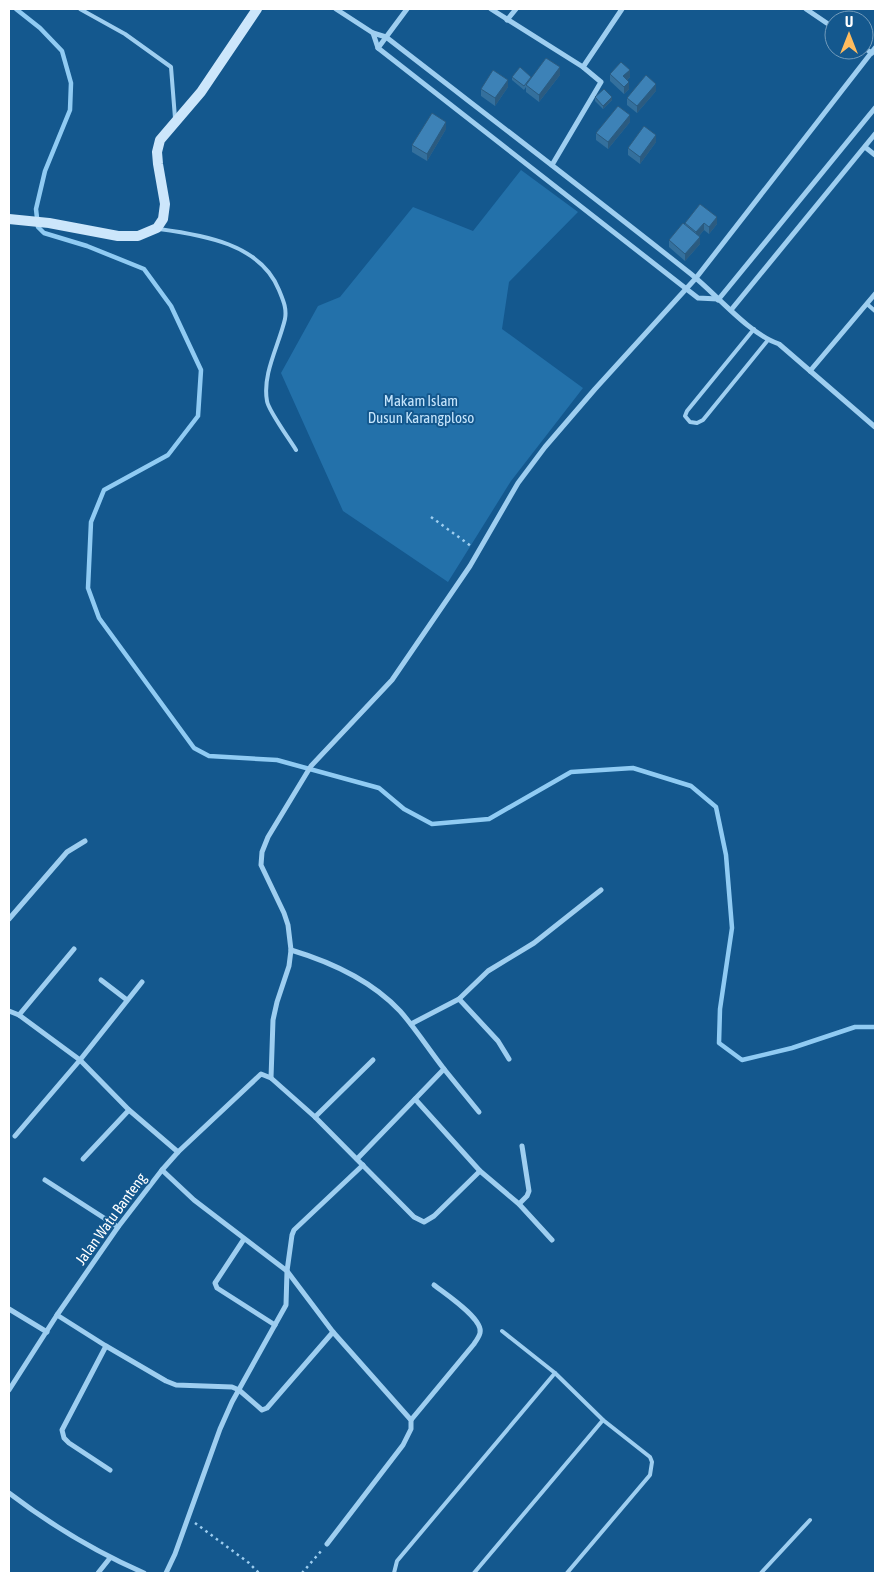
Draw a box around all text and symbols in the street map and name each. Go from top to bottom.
north arrow [824,10,874,60]
text: U [845,14,853,30]
park label: Makam Islam Dusun Karangploso [368,392,474,426]
street label: Jalan Watu Banteng [72,1169,150,1268]

